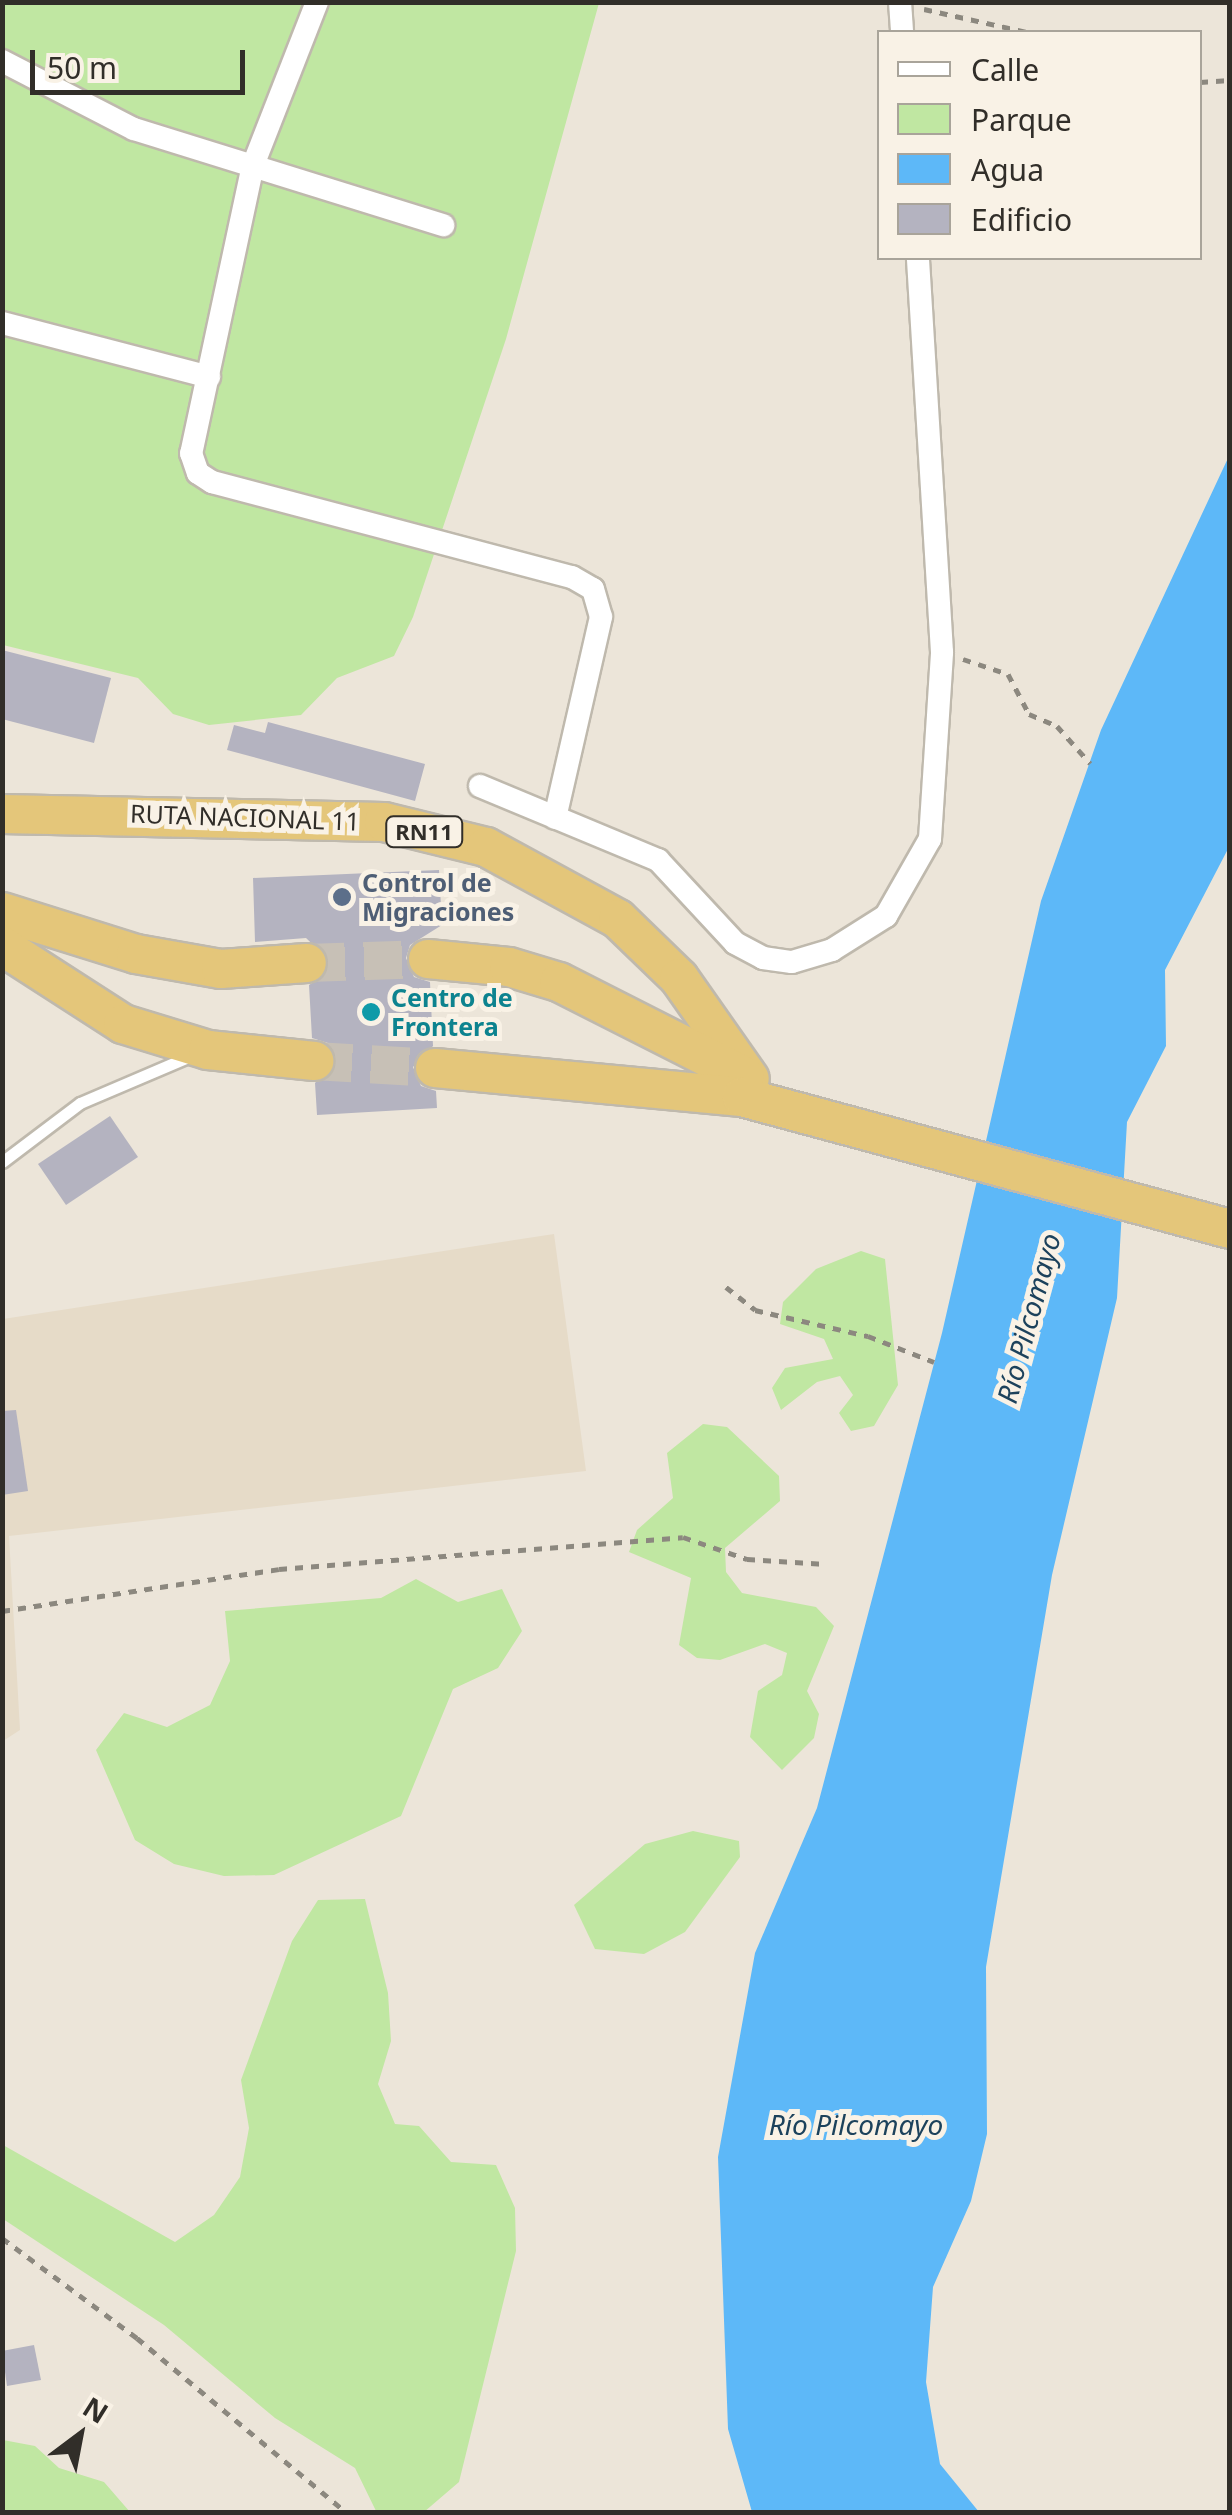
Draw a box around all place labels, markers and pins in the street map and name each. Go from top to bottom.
place label: Control de Migraciones [362,868,514,927]
marker: Control de Migraciones [331,886,353,908]
place label: Centro de Frontera [391,983,513,1042]
marker: Centro de Frontera [360,1001,382,1023]

